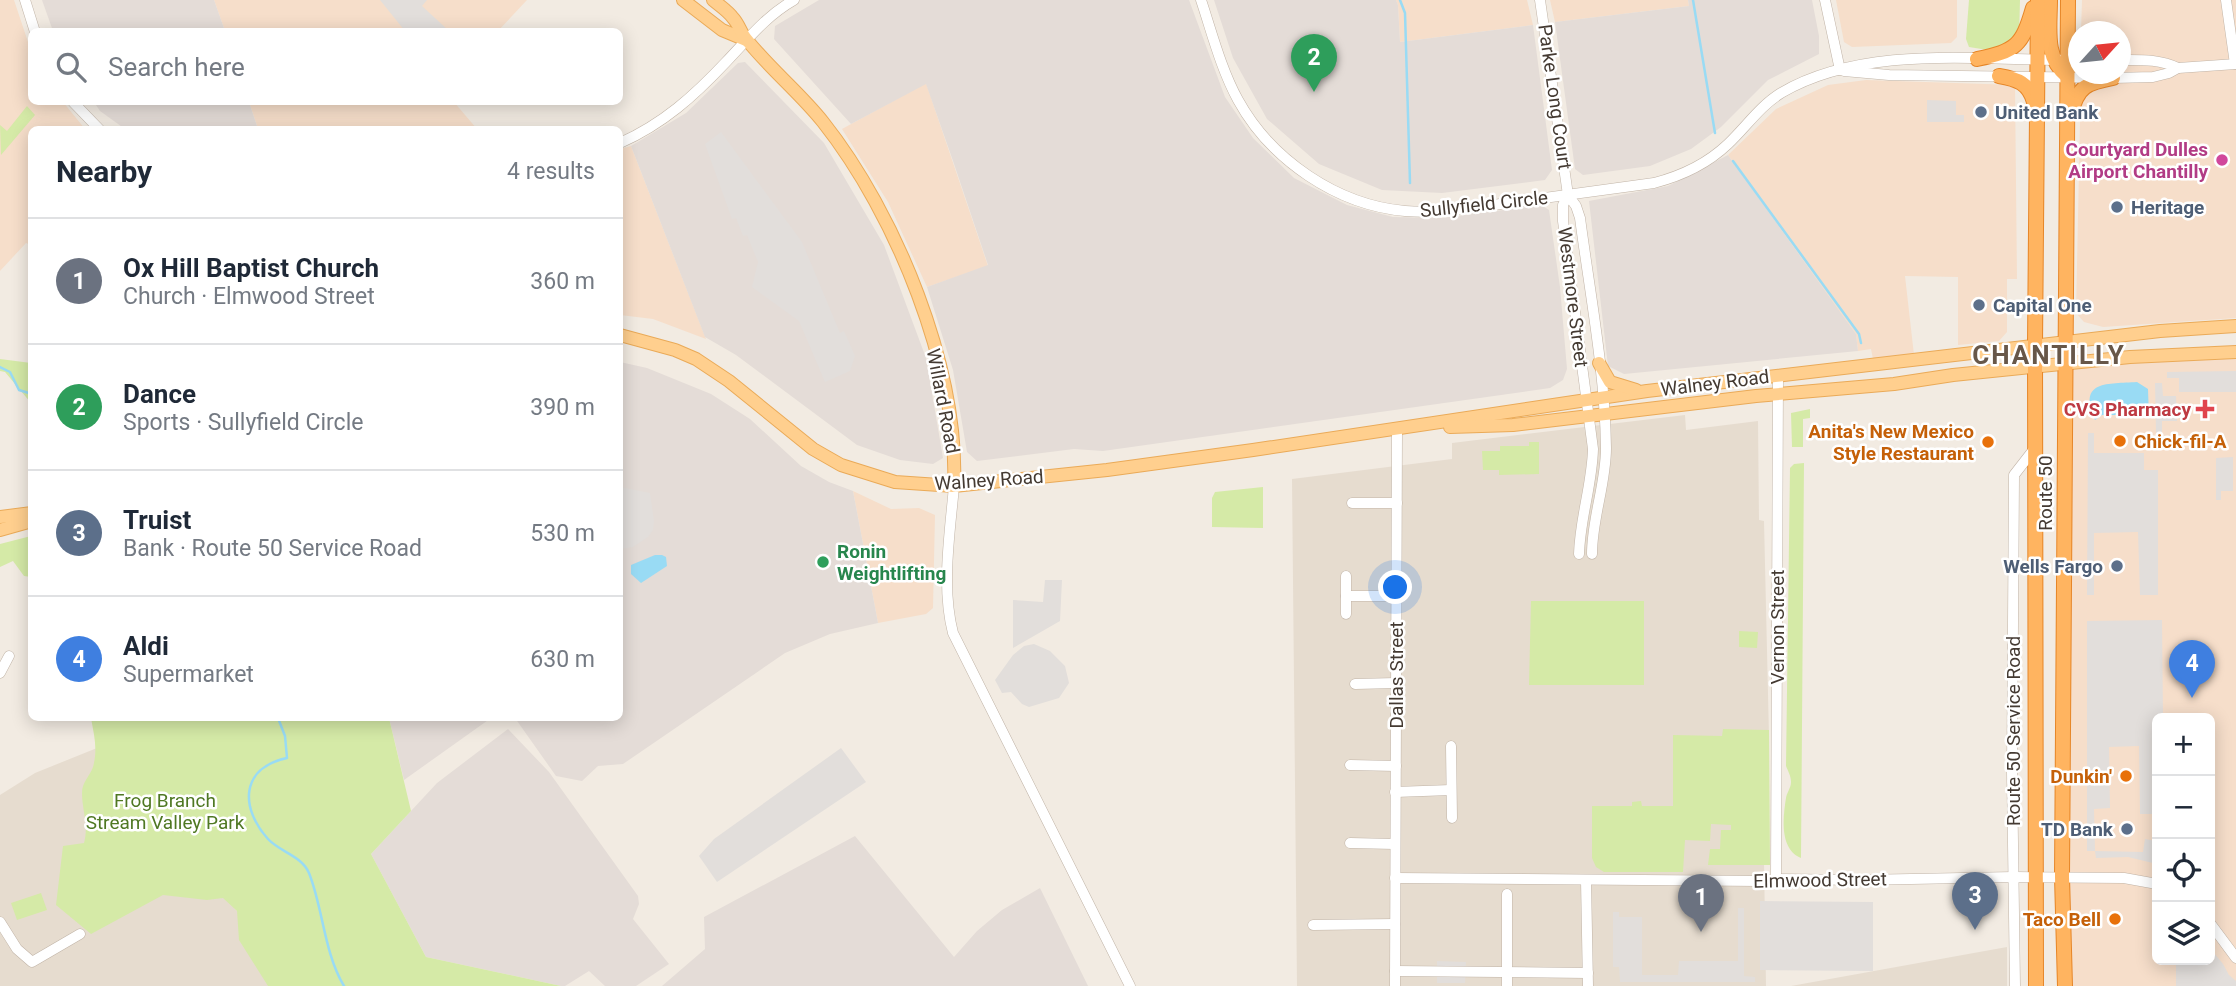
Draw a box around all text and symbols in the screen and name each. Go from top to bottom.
north arrow [2068,21,2131,84]
street label: Parke Long Court [1533,23,1577,171]
search box [28,28,623,105]
pin: 2 [1291,34,1337,92]
icon: search [52,48,90,86]
text: Search here [108,52,245,82]
place label: United Bank [1995,101,2099,124]
marker: United Bank [1973,104,1989,120]
place label: Courtyard Dulles Airport Chantilly [2065,138,2208,183]
marker: Courtyard Dulles Airport Chantilly [2214,152,2230,168]
text: Nearby [56,154,152,189]
text: 4 results [507,158,595,185]
street label: Sullyfield Circle [1419,186,1549,222]
place label: Heritage [2131,196,2204,219]
marker: Heritage [2109,199,2125,215]
street label: Westmore Street [1553,225,1593,369]
text: Ox Hill Baptist Church [123,253,379,283]
text: 1 [72,268,86,295]
text: 360 m [530,268,595,295]
text: Church · Elmwood Street [123,283,375,310]
place label: Capital One [1993,294,2092,317]
marker: Capital One [1971,297,1987,313]
district label: CHANTILLY [1972,340,2126,370]
street label: Willard Road [922,347,964,455]
street label: Walney Road [1659,365,1771,401]
text: Dance [123,379,196,409]
text: 2 [72,394,86,421]
text: 390 m [530,394,595,421]
place label: CVS Pharmacy [2064,398,2191,421]
marker: CVS Pharmacy [2197,401,2213,417]
text: Sports · Sullyfield Circle [123,409,363,436]
place label: Anita's New Mexico Style Restaurant [1808,420,1975,465]
place label: Chick-fil-A [2134,430,2227,453]
marker: Chick-fil-A [2112,433,2128,449]
marker: Anita's New Mexico Style Restaurant [1980,434,1996,450]
street label: Route 50 [2034,455,2057,531]
street label: Walney Road [934,465,1044,495]
text: Truist [123,505,191,535]
text: 3 [72,520,86,547]
text: 530 m [530,520,595,547]
text: Bank · Route 50 Service Road [123,535,422,562]
place label: Ronin Weightlifting [837,540,946,585]
marker: Ronin Weightlifting [815,554,831,570]
place label: Wells Fargo [2003,555,2103,578]
marker: Wells Fargo [2109,558,2125,574]
your location [1378,570,1412,604]
street label: Vernon Street [1766,570,1789,684]
street label: Dallas Street [1385,621,1408,729]
text: Aldi [123,631,169,661]
street label: Route 50 Service Road [2002,636,2025,826]
pin: 4 [2169,640,2215,698]
text: 4 [72,646,86,673]
text: 630 m [530,646,595,673]
text: Supermarket [123,661,254,688]
map controls [2152,713,2215,965]
button: + [2152,713,2215,776]
place label: Dunkin' [2050,765,2112,788]
marker: Dunkin' [2118,768,2134,784]
button: − [2152,776,2215,839]
park label: Frog Branch Stream Valley Park [86,789,245,834]
place label: TD Bank [2041,818,2114,841]
marker: TD Bank [2119,821,2135,837]
button: locate [2152,839,2215,902]
street label: Elmwood Street [1753,867,1887,893]
pin: 3 [1952,872,1998,930]
pin: 1 [1678,874,1724,932]
button: layers [2152,902,2215,965]
place label: Taco Bell [2023,908,2101,931]
marker: Taco Bell [2107,911,2123,927]

